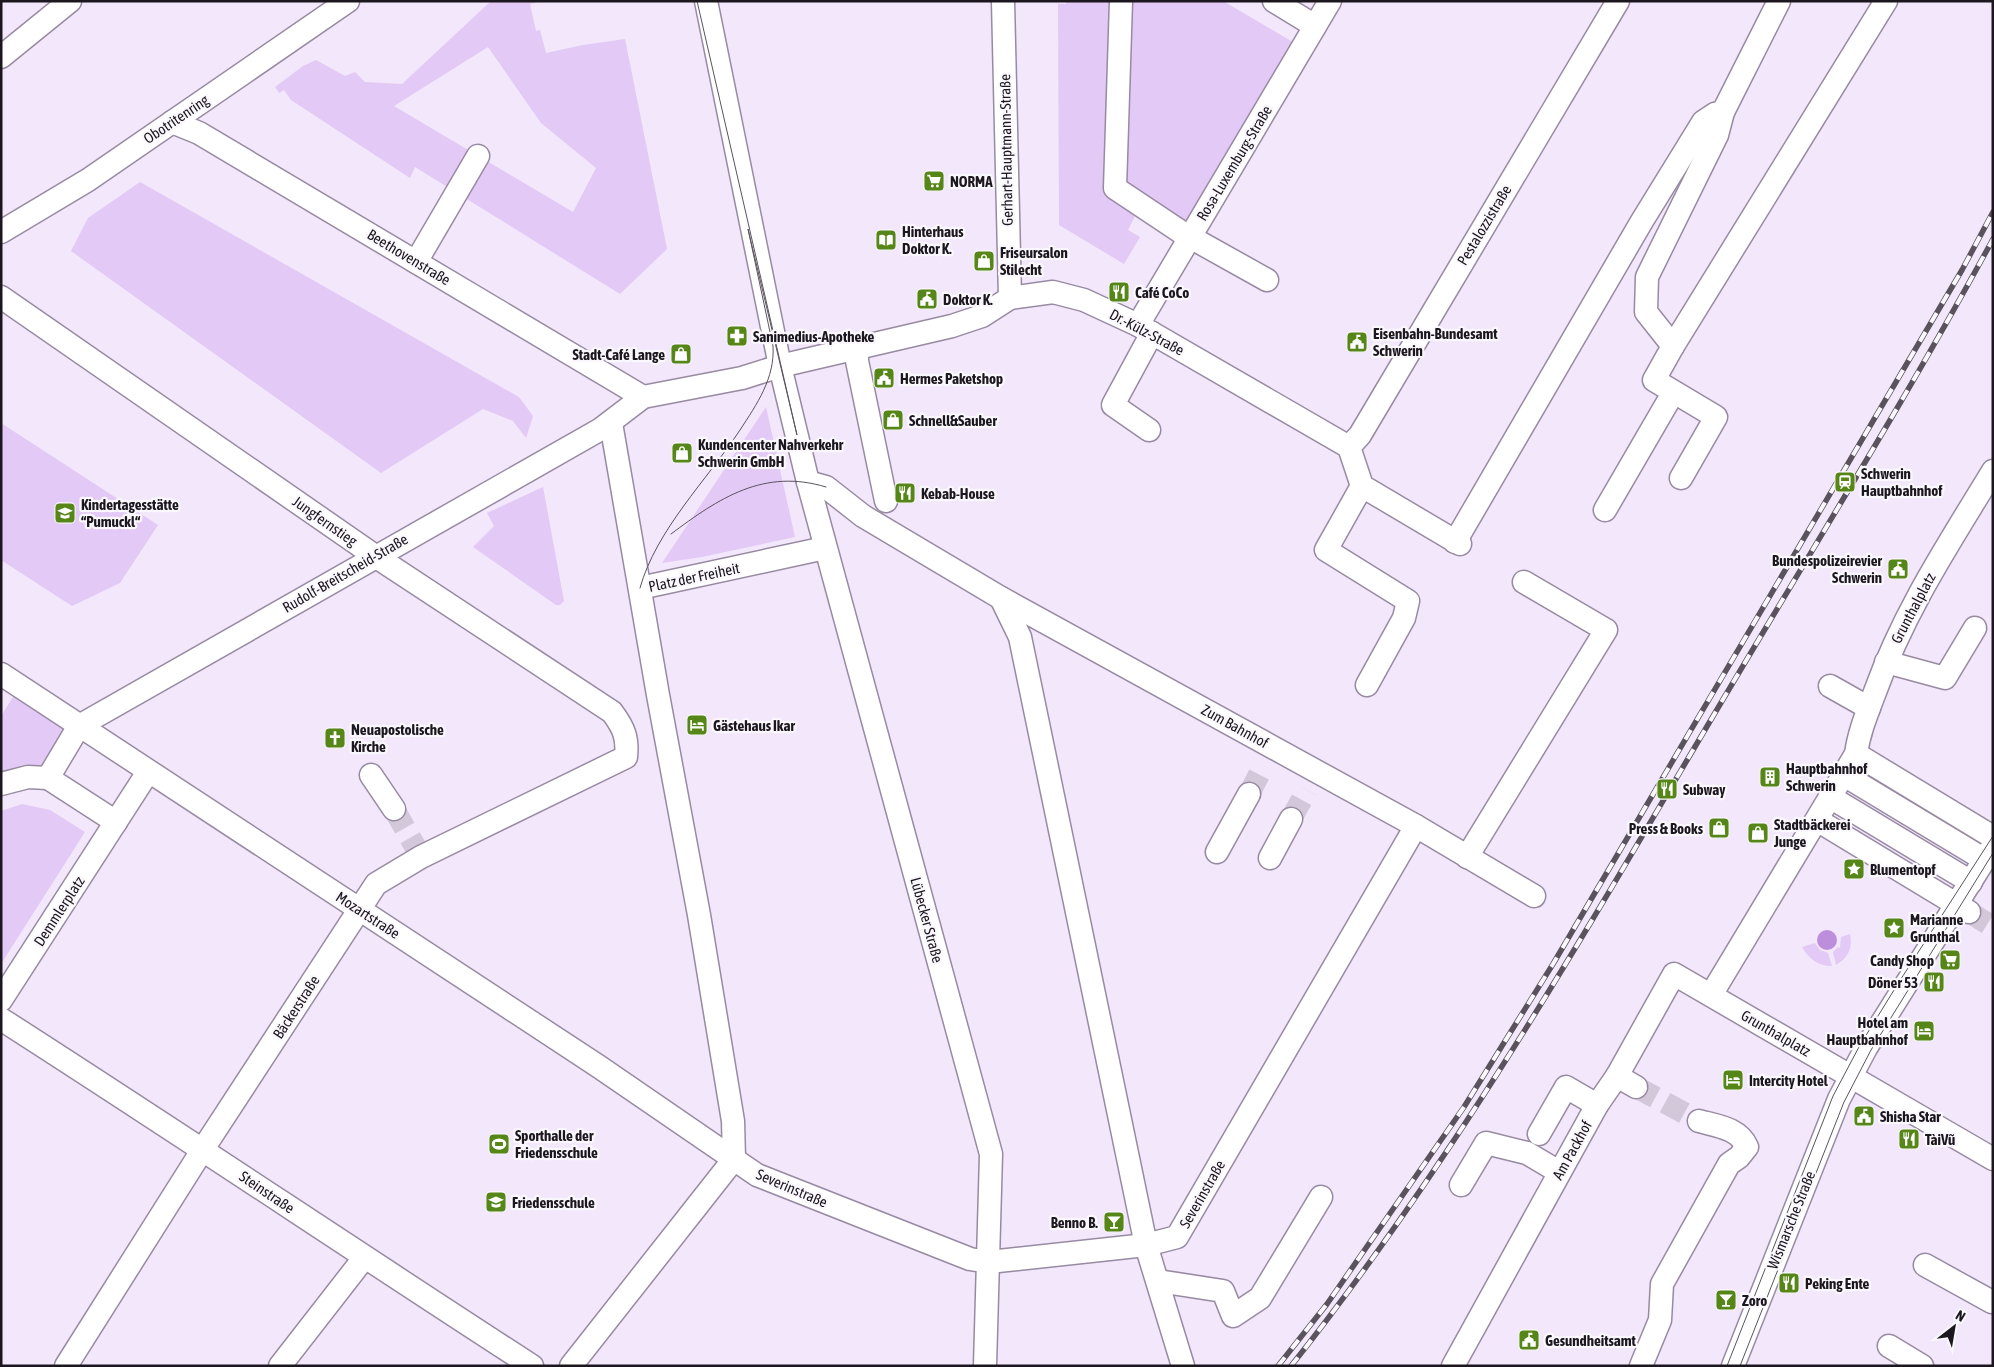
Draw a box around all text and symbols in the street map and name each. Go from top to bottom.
street label: Gerhart-Hauptmann-Straße [996,74,1016,226]
street label: Obotritenring [140,91,212,147]
street label: Rosa-Luxemburg-Straße [1193,102,1275,224]
supermarket icon: NORMA [922,169,946,193]
place label: NORMA [950,173,993,190]
street label: Pestalozzistraße [1453,182,1515,268]
place label: Hinterhaus Doktor K. [902,223,964,257]
street label: Beethovenstraße [364,226,454,289]
library icon: Hinterhaus Doktor K. [874,228,898,252]
place label: Friseursalon Stilecht [1000,244,1068,278]
shop icon: Friseursalon Stilecht [972,249,996,273]
restaurant icon: Café CoCo [1107,280,1131,304]
place label: Café CoCo [1135,284,1189,301]
public building icon: Doktor K. [915,287,939,311]
place label: Doktor K. [943,291,993,308]
street label: Dr.-Külz-Straße [1107,305,1187,359]
pharmacy icon: Sanimedius-Apotheke [725,324,749,348]
place label: Eisenbahn-Bundesamt Schwerin [1373,325,1498,359]
place label: Sanimedius-Apotheke [753,328,875,345]
public building icon: Eisenbahn-Bundesamt Schwerin [1345,330,1369,354]
shop icon: Stadt-Café Lange [669,342,693,366]
place label: Stadt-Café Lange [572,346,665,363]
public building icon: Hermes Paketshop [872,366,896,390]
place label: Hermes Paketshop [900,370,1003,387]
shop icon: Schnell&Sauber [881,408,905,432]
place label: Schnell&Sauber [909,412,997,429]
place label: Kundencenter Nahverkehr Schwerin GmbH [698,436,844,470]
shop icon: Kundencenter Nahverkehr Schwerin GmbH [670,441,694,465]
place label: Schwerin Hauptbahnhof [1861,465,1943,499]
station icon: Schwerin Hauptbahnhof [1833,470,1857,494]
restaurant icon: Kebab-House [893,481,917,505]
place label: Kebab-House [921,485,995,502]
street label: Jungfernstieg [290,493,361,550]
place label: Kindertagesstätte “Pumuckl“ [81,496,179,530]
school or university icon: Kindertagesstätte “Pumuckl“ [53,501,77,525]
street label: Rudolf-Breitscheid-Straße [279,530,411,616]
place label: Bundespolizeirevier Schwerin [1772,552,1883,586]
public building icon: Bundespolizeirevier Schwerin [1886,557,1910,581]
street label: Platz der Freiheit [647,559,741,595]
street label: Grunthalplatz [1887,569,1939,646]
street label: Zum Bahnhof [1199,701,1271,751]
hotel icon: Gästehaus Ikar [685,713,709,737]
place label: Gästehaus Ikar [713,717,795,734]
place label: Neuapostolische Kirche [351,721,444,755]
church icon: Neuapostolische Kirche [323,726,347,750]
place label: Hauptbahnhof Schwerin [1786,760,1868,794]
building icon: Hauptbahnhof Schwerin [1758,765,1782,789]
restaurant icon: Subway [1655,777,1679,801]
place label: Subway [1683,781,1726,798]
shop icon: Press & Books [1707,816,1731,840]
place label: Stadtbäckerei Junge [1773,816,1850,850]
place label: Press & Books [1629,820,1704,837]
shop icon: Stadtbäckerei Junge [1746,821,1770,845]
place icon: Blumentopf [1842,857,1866,881]
place label: Blumentopf [1870,861,1937,878]
street label: Demmlerplatz [30,872,88,949]
street label: Lübecker Straße [907,875,947,965]
street label: Mozartstraße [333,888,403,942]
place label: Marianne Grunthal [1910,911,1963,945]
place icon: Marianne Grunthal [1882,916,1906,940]
supermarket icon: Candy Shop [1938,948,1962,972]
place label: Candy Shop [1870,952,1934,969]
restaurant icon: Döner 53 [1922,970,1946,994]
street label: Bäckerstraße [269,972,323,1042]
place label: Döner 53 [1868,974,1918,991]
street label: Grunthalplatz [1738,1006,1814,1060]
place label: Hotel am Hauptbahnhof [1827,1014,1909,1048]
hotel icon: Hotel am Hauptbahnhof [1912,1019,1936,1043]
hotel icon: Intercity Hotel [1721,1068,1745,1092]
place label: Intercity Hotel [1749,1072,1829,1089]
public building icon: Shisha Star [1852,1104,1876,1128]
place label: Shisha Star [1880,1108,1941,1125]
street label: Am Packhof [1549,1118,1595,1182]
place label: Sporthalle der Friedensschule [515,1127,598,1161]
restaurant icon: TàiVũ [1897,1127,1921,1151]
place label: TàiVũ [1925,1131,1955,1148]
sports icon: Sporthalle der Friedensschule [487,1132,511,1156]
street label: Severinstraße [1176,1157,1228,1231]
street label: Severinstraße [754,1165,830,1211]
street label: Steinstraße [236,1167,298,1217]
street label: Wismarsche Straße [1764,1168,1819,1272]
school or university icon: Friedensschule [484,1190,508,1214]
place label: Friedensschule [512,1194,595,1211]
bar icon: Benno B. [1102,1210,1126,1234]
place label: Benno B. [1051,1214,1098,1231]
restaurant icon: Peking Ente [1777,1271,1801,1295]
place label: Peking Ente [1805,1275,1870,1292]
bar icon: Zoro [1714,1288,1738,1312]
place label: Zoro [1742,1292,1767,1309]
north arrow [1929,1302,1979,1352]
text: N [1953,1307,1968,1325]
public building icon: Gesundheitsamt [1517,1328,1541,1352]
place label: Gesundheitsamt [1545,1332,1637,1349]

